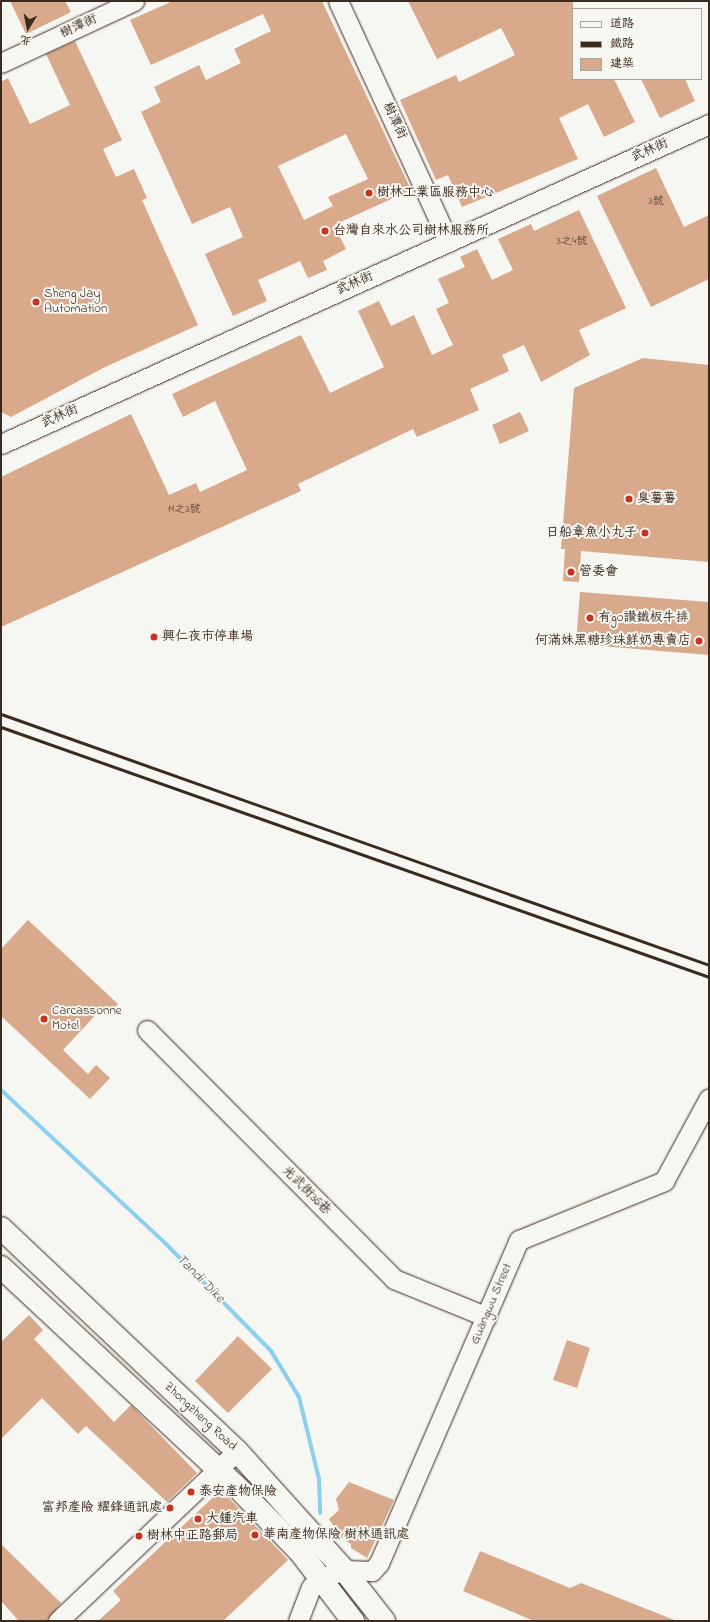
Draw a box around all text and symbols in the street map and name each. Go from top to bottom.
north arrow [8,8,48,48]
legend [572,8,702,80]
street label: 樹潭街 [58,12,100,42]
text: 道路 [610,15,634,33]
text: 北 [19,31,33,49]
text: 鐵路 [610,35,634,53]
text: 建築 [610,55,634,73]
street label: 樹潭街 [379,100,409,142]
street label: 武林街 [629,136,671,166]
place label: 樹林工業區服務中心 [377,185,494,201]
marker: 樹林工業區服務中心 [364,188,374,198]
house number: 3號 [648,194,664,208]
place label: 台灣自來水公司樹林服務所 [333,223,489,239]
marker: 台灣自來水公司樹林服務所 [320,226,330,236]
house number: 3之4號 [556,234,588,248]
street label: 武林街 [334,269,376,299]
place label: Sheng Jay Automation [44,287,108,318]
marker: Sheng Jay Automation [31,297,41,307]
street label: 武林街 [39,402,81,432]
place label: 臭薯薯 [637,491,676,507]
marker: 臭薯薯 [624,494,634,504]
house number: 11之3號 [167,502,201,516]
place label: 日船章魚小丸子 [546,525,637,541]
marker: 日船章魚小丸子 [640,528,650,538]
place label: 管委會 [579,564,618,580]
marker: 管委會 [566,567,576,577]
place label: 有go讚鐵板牛排 [598,610,689,626]
marker: 有go讚鐵板牛排 [585,613,595,623]
place label: 興仁夜市停車場 [162,629,253,645]
marker: 興仁夜市停車場 [149,632,159,642]
place label: 何滿妹黑糖珍珠鮮奶專賣店 [535,633,691,649]
marker: 何滿妹黑糖珍珠鮮奶專賣店 [694,636,704,646]
place label: Carcassonne Motel [52,1004,122,1035]
marker: Carcassonne Motel [39,1014,49,1024]
street label: 光武街36巷 [278,1163,334,1219]
water label: Tandi Dike [172,1251,228,1307]
street label: Guangwu Street [468,1261,516,1347]
street label: Zhongzheng Road [160,1379,240,1455]
place label: 泰安産物保險 [199,1484,277,1500]
marker: 泰安産物保險 [186,1487,196,1497]
place label: 富邦産險 耀鋒通訊處 [42,1500,162,1516]
marker: 富邦産險 耀鋒通訊處 [165,1503,175,1513]
place label: 大鍾汽車 [206,1511,258,1527]
marker: 大鍾汽車 [193,1514,203,1524]
place label: 華南産物保險 樹林通訊處 [263,1527,409,1543]
place label: 樹林中正路郵局 [147,1528,238,1544]
marker: 華南産物保險 樹林通訊處 [250,1530,260,1540]
marker: 樹林中正路郵局 [134,1531,144,1541]

